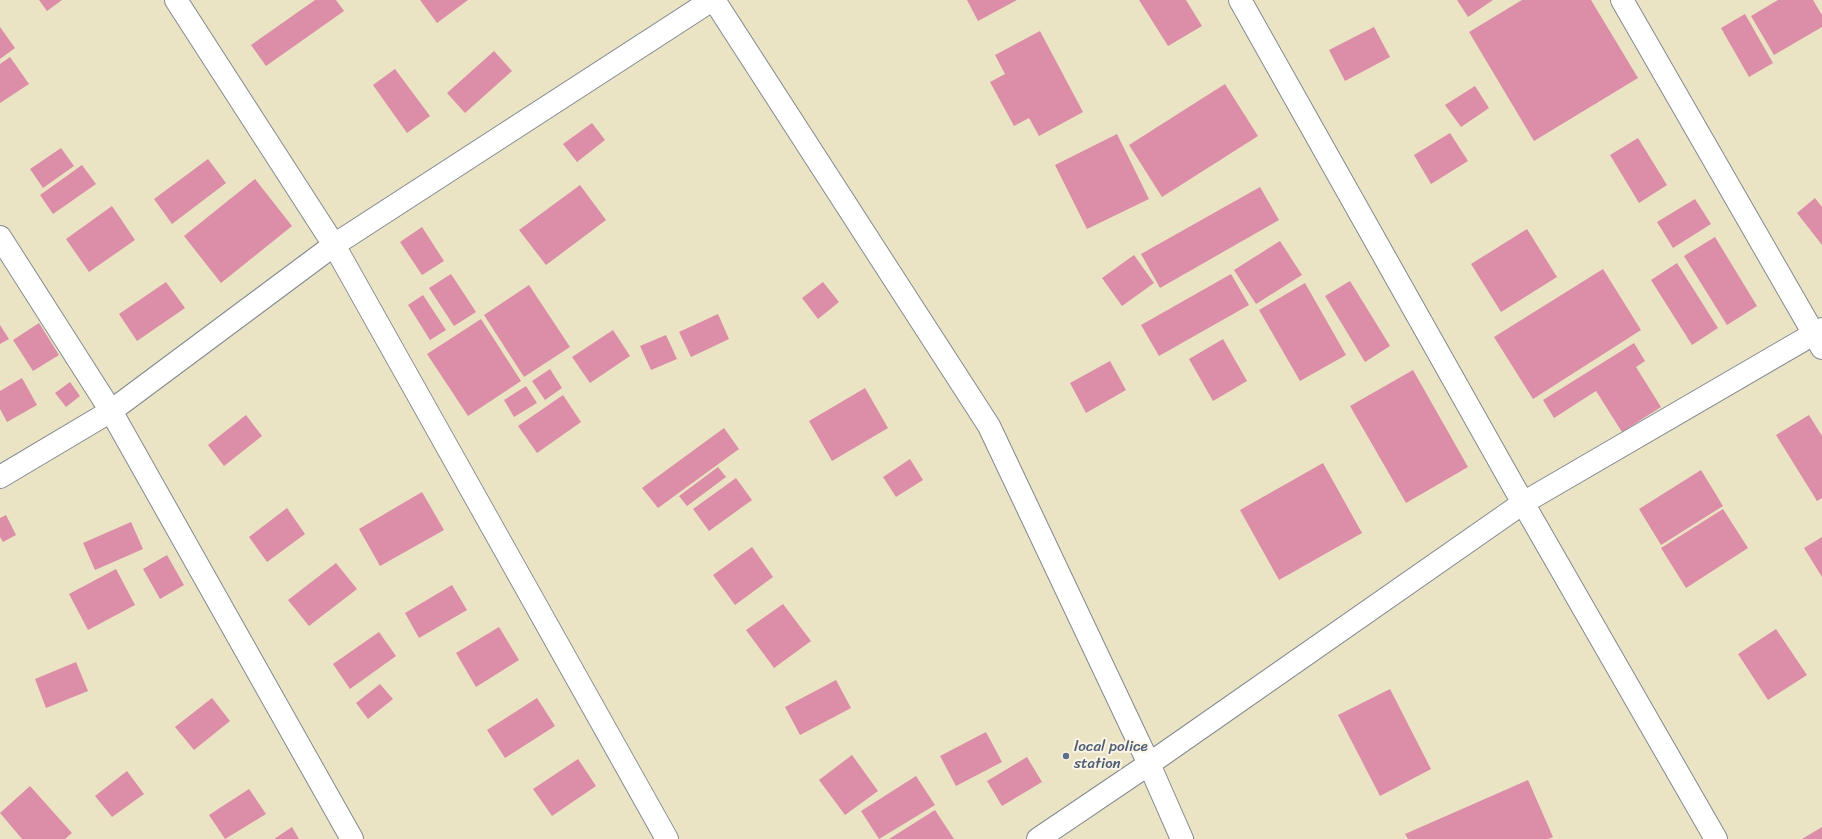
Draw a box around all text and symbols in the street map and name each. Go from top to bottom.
place label: local police station [1074,738,1148,773]
marker: local police station [1061,751,1071,761]

